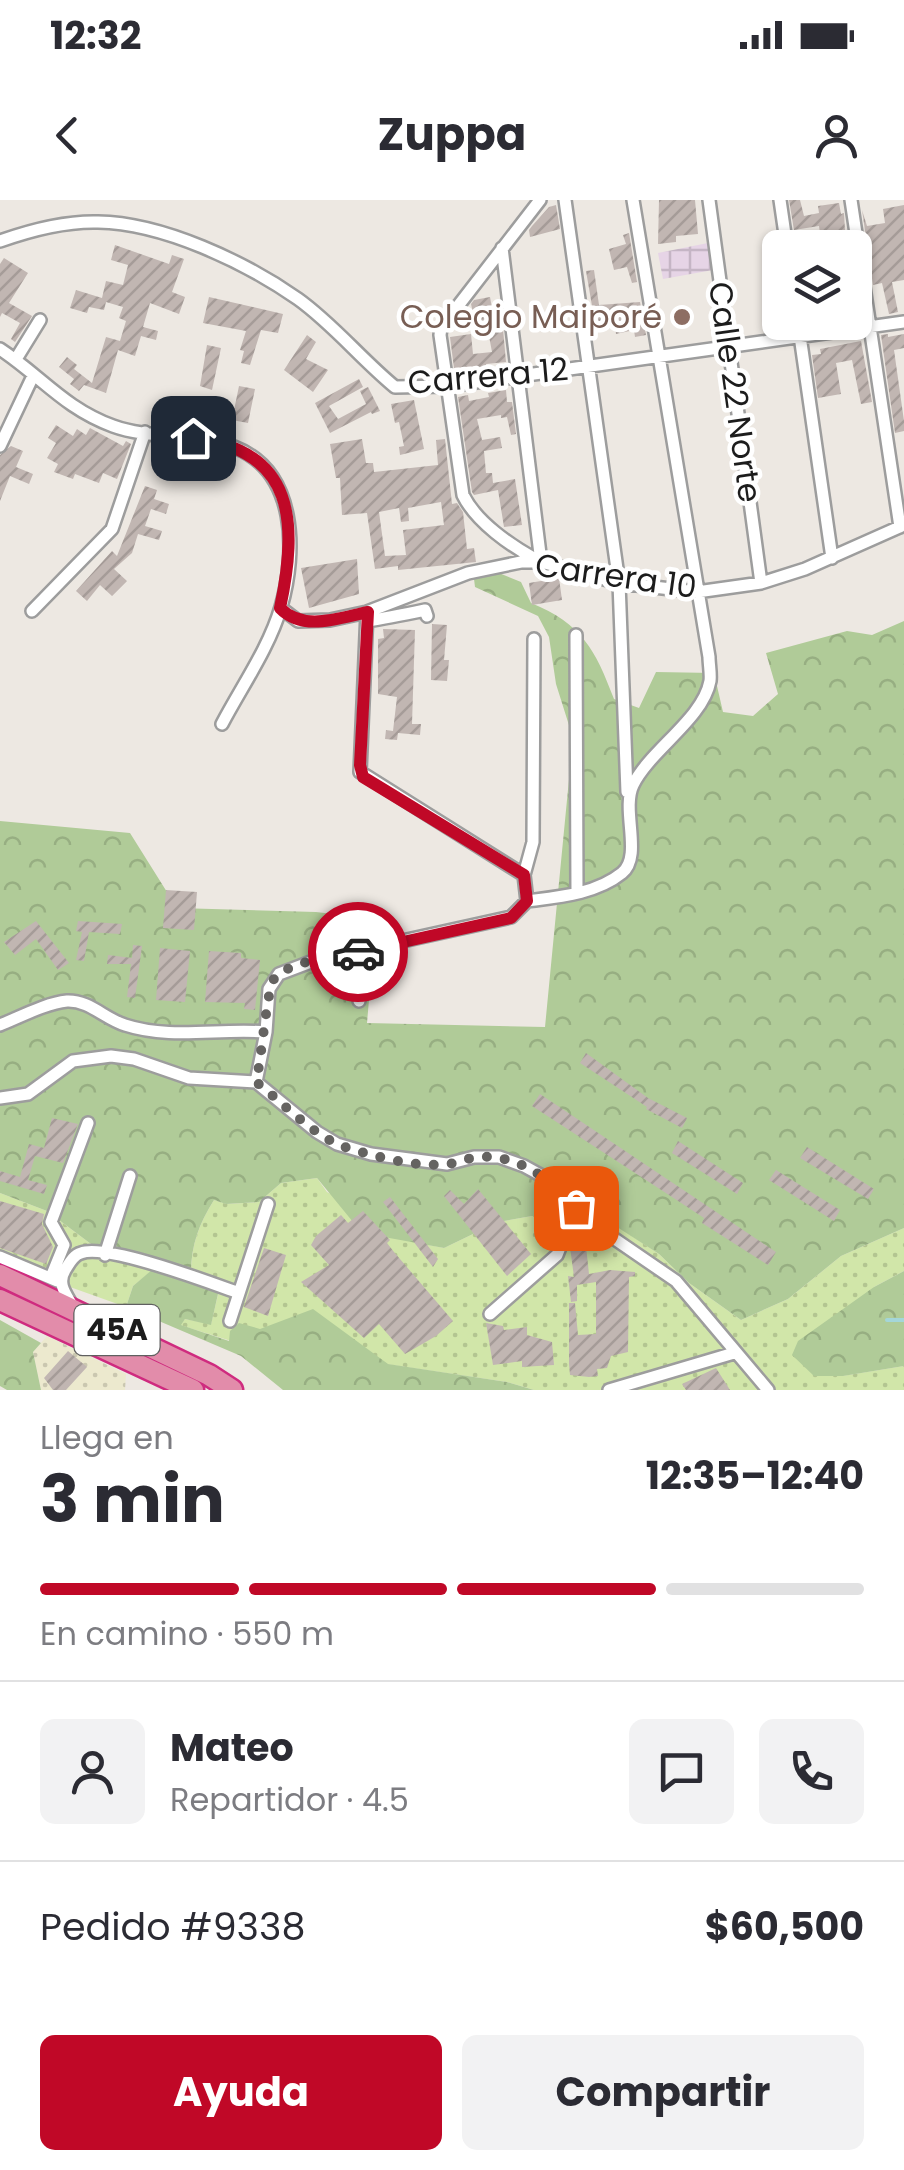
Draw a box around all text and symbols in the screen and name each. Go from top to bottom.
text: 12:32 [50,9,141,62]
text: Zuppa [378,103,526,166]
icon: back [40,108,95,163]
icon: person [809,108,864,163]
map controls [762,230,872,340]
button: layers [762,230,872,340]
street label: Calle 22 Norte [698,279,773,505]
place label: Colegio Maiporé [400,294,662,339]
marker: Colegio Maiporé [671,306,693,328]
street label: Carrera 12 [406,346,570,405]
pin [151,396,236,481]
icon: home [166,411,221,466]
street label: Carrera 10 [532,542,700,609]
courier [308,902,408,1002]
icon: car [331,925,386,980]
pin [534,1166,619,1251]
icon: bag [549,1181,604,1236]
road number: 45A [74,1305,160,1355]
text: Llega en [40,1415,174,1460]
text: 12:35–12:40 [646,1449,864,1502]
text: 3 min [40,1454,225,1545]
text: En camino · 550 m [40,1611,334,1656]
button: person [40,1719,145,1824]
button: chat [629,1719,734,1824]
button: phone [759,1719,864,1824]
text: Mateo [170,1721,294,1774]
text: Repartidor · 4.5 [170,1777,409,1822]
text: Pedido #9338 [40,1900,305,1953]
text: $60,500 [705,1900,864,1953]
button: Ayuda [40,2035,442,2150]
button: Compartir [462,2035,864,2150]

